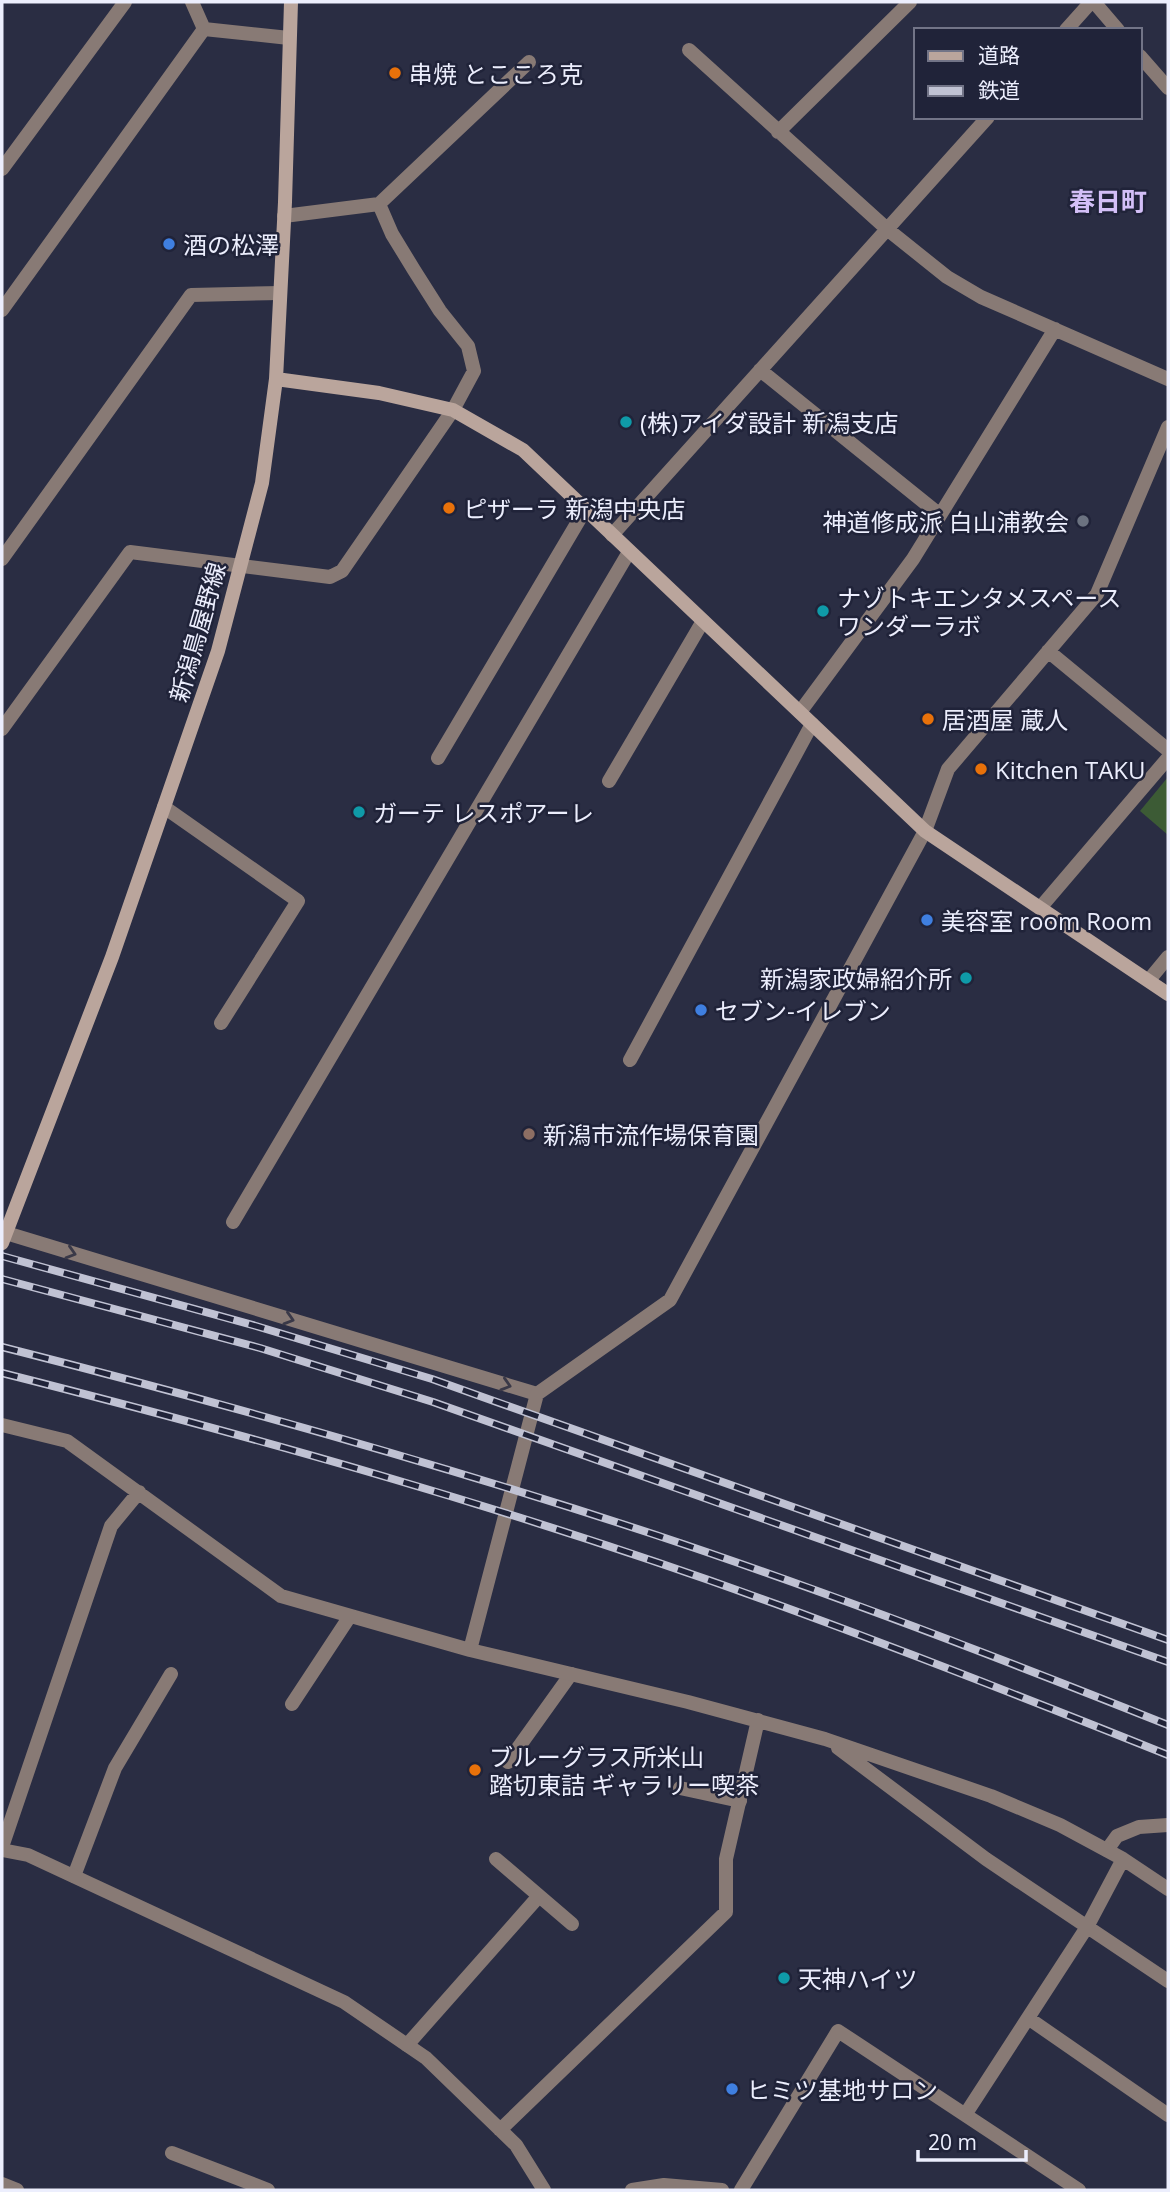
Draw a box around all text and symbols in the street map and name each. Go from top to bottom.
legend [914,28,1142,119]
text: 道路 [978,41,1020,69]
place label: 串焼 とこころ克 [409,57,583,90]
marker: 串焼 とこころ克 [387,65,403,81]
text: 鉄道 [978,76,1020,104]
district label: 春日町 [1069,183,1147,219]
place label: 酒の松澤 [183,228,279,261]
marker: 酒の松澤 [161,236,177,252]
place label: (株)アイダ設計 新潟支店 [640,406,898,439]
marker: (株)アイダ設計 新潟支店 [618,414,634,430]
place label: ピザーラ 新潟中央店 [463,492,685,525]
marker: ピザーラ 新潟中央店 [441,500,457,516]
place label: 神道修成派 白山浦教会 [823,505,1069,538]
marker: 神道修成派 白山浦教会 [1075,513,1091,529]
street label: 新潟鳥屋野線 [161,558,233,706]
place label: ナゾトキエンタメスペース ワンダーラボ [837,581,1121,642]
marker: ナゾトキエンタメスペース ワンダーラボ [815,603,831,619]
place label: 居酒屋 蔵人 [942,703,1068,736]
marker: 居酒屋 蔵人 [920,711,936,727]
place label: Kitchen TAKU [995,753,1146,786]
marker: Kitchen TAKU [973,761,989,777]
place label: ガーテ レスポアーレ [373,796,594,829]
marker: ガーテ レスポアーレ [351,804,367,820]
place label: 美容室 room Room [941,904,1152,937]
marker: 美容室 room Room [919,912,935,928]
place label: 新潟家政婦紹介所 [760,962,952,995]
marker: 新潟家政婦紹介所 [958,970,974,986]
place label: セブン-イレブン [715,994,891,1027]
marker: セブン-イレブン [693,1002,709,1018]
place label: 新潟市流作場保育園 [543,1118,759,1151]
marker: 新潟市流作場保育園 [521,1126,537,1142]
one-way arrow [65,1244,77,1259]
one-way arrow [283,1310,295,1325]
one-way arrow [500,1377,512,1392]
place label: ブルーグラス所米山 踏切東詰 ギャラリー喫茶 [489,1740,759,1801]
marker: ブルーグラス所米山 踏切東詰 ギャラリー喫茶 [467,1762,483,1778]
place label: 天神ハイツ [798,1962,918,1995]
marker: 天神ハイツ [776,1970,792,1986]
place label: ヒミツ基地サロン [746,2073,938,2106]
marker: ヒミツ基地サロン [724,2081,740,2097]
scale bar [918,2118,1026,2162]
text: 20 m [928,2128,977,2156]

